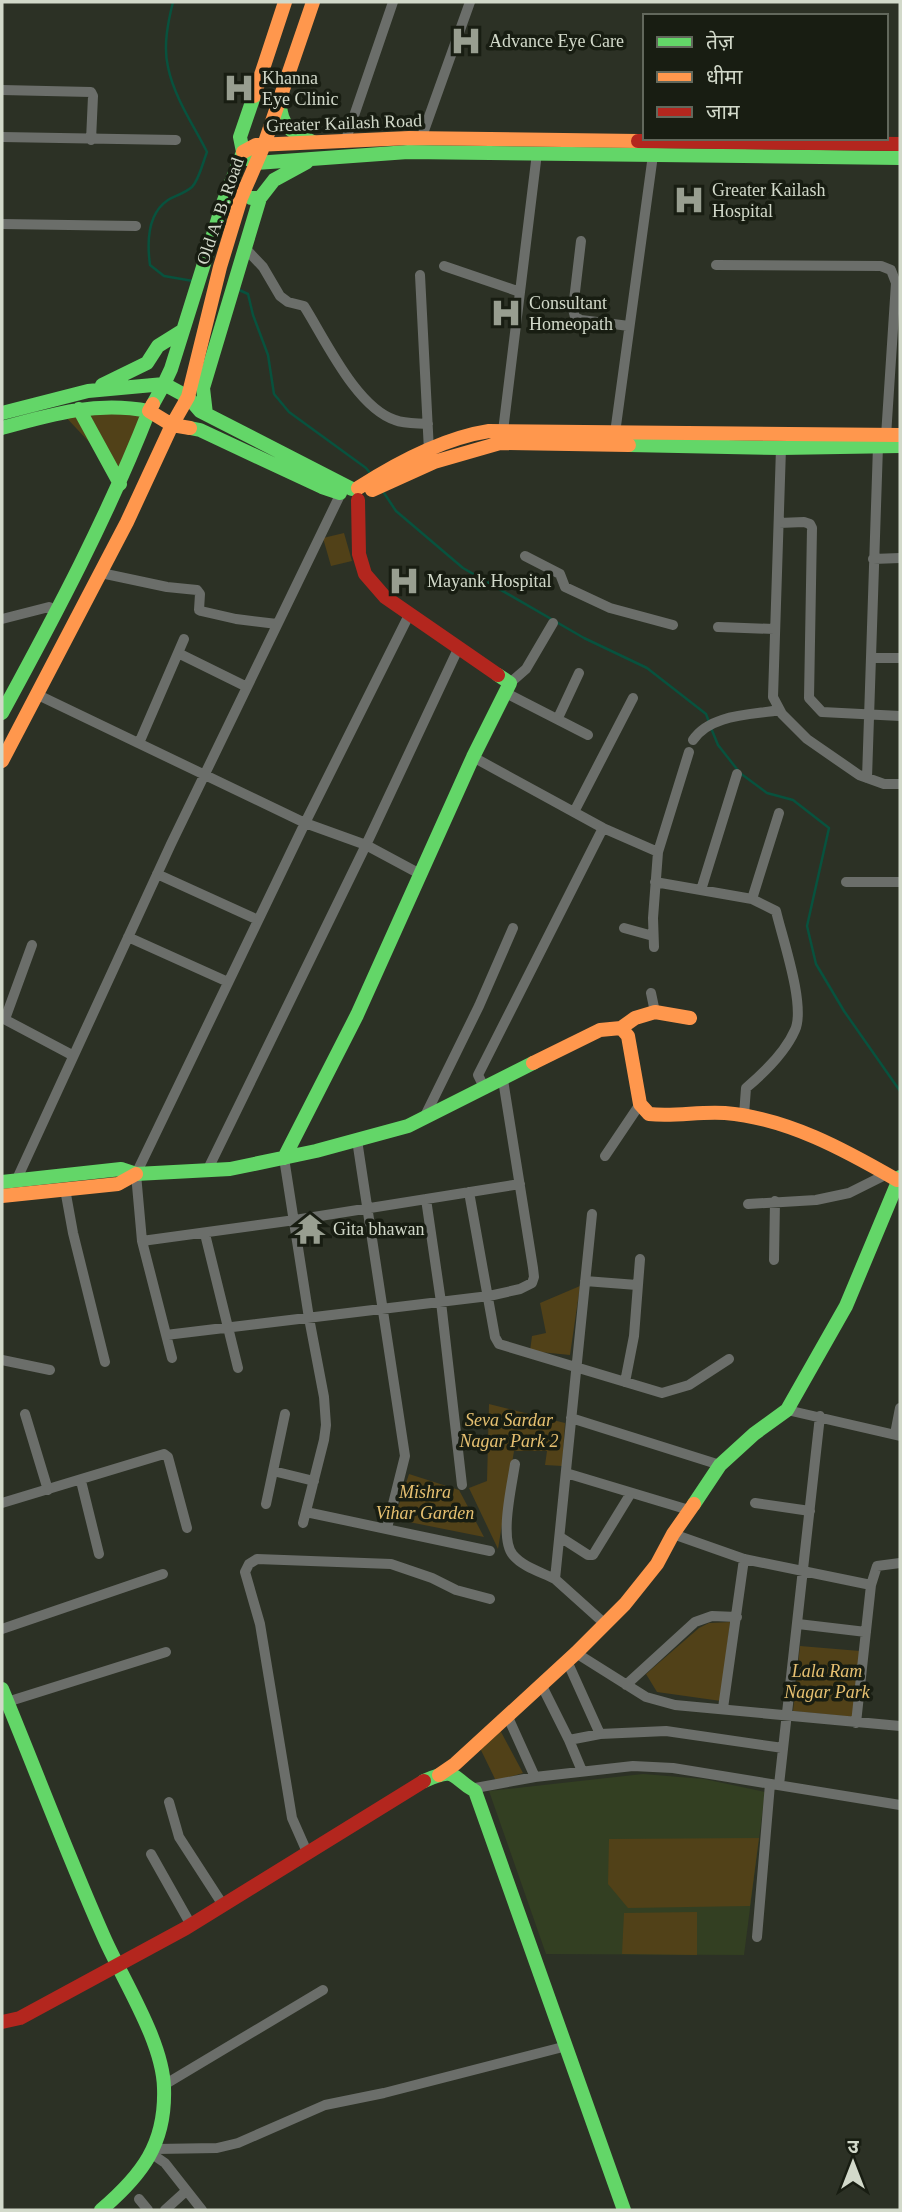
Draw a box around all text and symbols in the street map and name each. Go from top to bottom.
legend [643,14,888,140]
hospital icon: Advance Eye Care [449,24,483,58]
text: तेज़ [706,30,734,54]
place label: Advance Eye Care [489,31,624,51]
text: धीमा [706,65,743,89]
place label: Khanna Eye Clinic [262,68,338,109]
hospital icon: Khanna Eye Clinic [222,71,256,105]
text: जाम [706,100,740,124]
street label: Greater Kailash Road [266,110,422,136]
street label: Old A. B. Road [192,155,248,267]
place label: Greater Kailash Hospital [712,180,825,221]
hospital icon: Greater Kailash Hospital [672,183,706,217]
place label: Consultant Homeopath [529,293,613,334]
hospital icon: Consultant Homeopath [489,296,523,330]
hospital icon: Mayank Hospital [387,564,421,598]
place label: Mayank Hospital [427,571,551,591]
temple icon: Gita bhawan [293,1212,327,1246]
place label: Gita bhawan [333,1219,424,1239]
park label: Seva Sardar Nagar Park 2 [459,1410,559,1451]
park label: Mishra Vihar Garden [376,1482,474,1523]
park label: Lala Ram Nagar Park [783,1661,871,1702]
north arrow [818,2128,888,2198]
text: उ [847,2136,859,2157]

